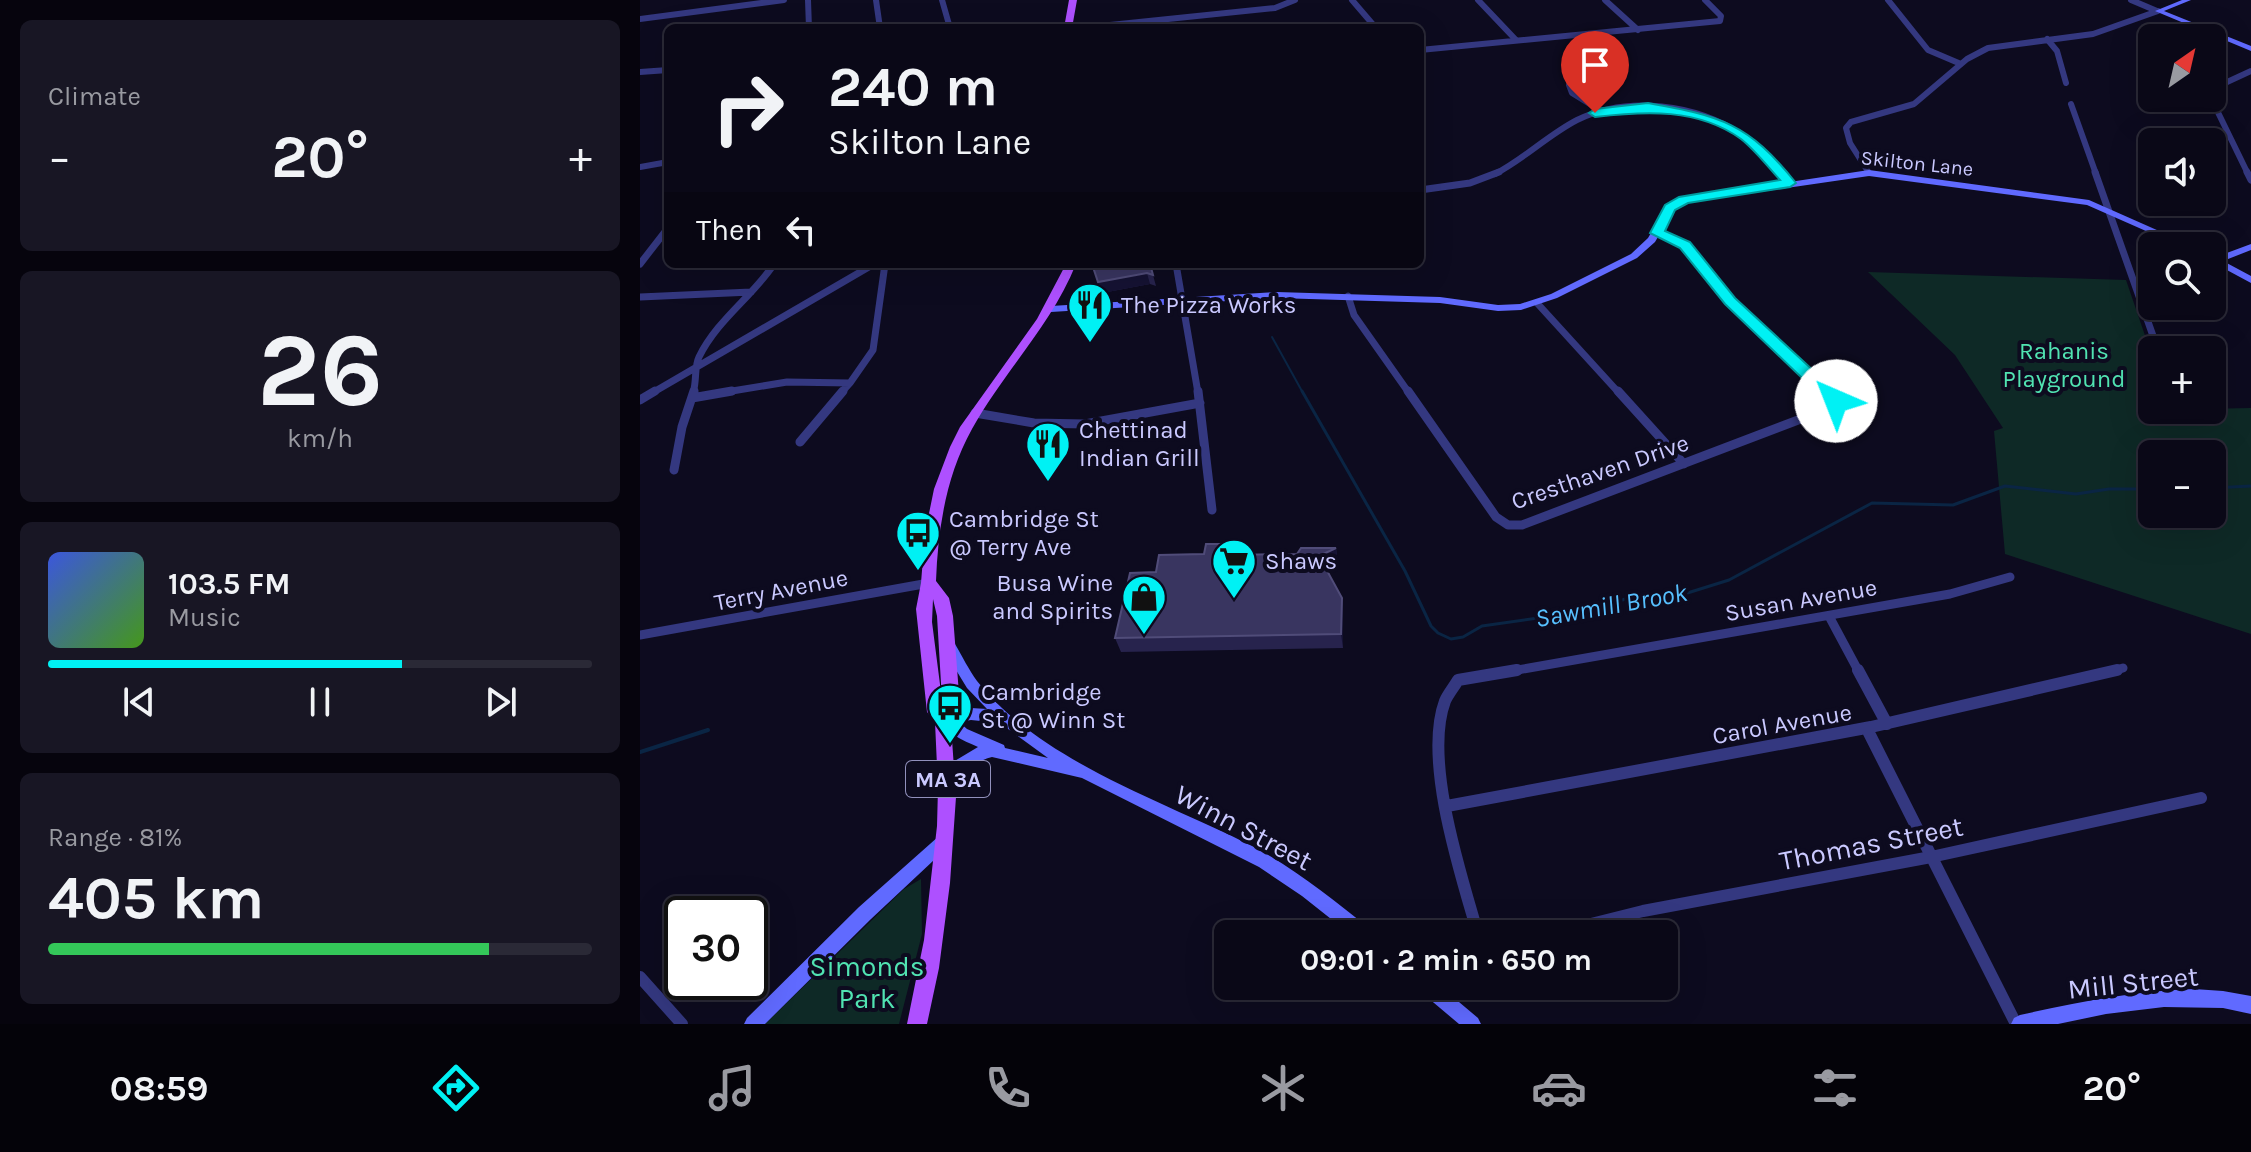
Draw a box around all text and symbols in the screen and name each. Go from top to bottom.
north arrow [2138,24,2226,112]
map controls [2138,24,2226,528]
pin [1561,31,1629,113]
icon: arrive [1573,43,1617,87]
text: 240 m [828,54,998,119]
icon: right [696,56,800,160]
text: Climate [48,81,141,112]
text: Skilton Lane [828,121,1031,163]
text: 20° [271,122,369,192]
button: sound [2138,128,2226,216]
text: − [48,132,71,183]
text: + [569,132,592,183]
street label: Skilton Lane [1860,146,1974,181]
icon: left [779,208,823,252]
text: Then [696,212,763,248]
button: search [2138,232,2226,320]
restaurant icon: The Pizza Works [1066,281,1114,344]
place label: The Pizza Works [1121,291,1296,319]
text: 26 [257,310,383,431]
button: + [2138,336,2226,424]
park label: Rahanis Playground [2003,337,2125,393]
position arrow [1794,359,1878,443]
place label: Chettinad Indian Grill [1079,416,1200,472]
restaurant icon: Chettinad Indian Grill [1024,420,1072,483]
text: km/h [287,423,353,454]
street label: Cresthaven Drive [1508,429,1692,515]
button: − [2138,440,2226,528]
place label: Cambridge St @ Terry Ave [949,505,1099,561]
bus stop icon: Cambridge St @ Terry Ave [894,509,942,572]
supermarket icon: Shaws [1210,537,1258,600]
place label: Shaws [1265,547,1337,575]
street label: Terry Avenue [712,563,850,617]
text: 103.5 FM [168,566,290,602]
place label: Busa Wine and Spirits [992,569,1113,625]
shop icon: Busa Wine and Spirits [1120,573,1168,636]
street label: Susan Avenue [1723,573,1879,627]
water label: Sawmill Brook [1533,577,1690,634]
text: Music [168,602,241,633]
place label: Cambridge St @ Winn St [981,678,1125,734]
icon: previous [117,680,161,724]
icon: pause [298,680,342,724]
icon: next [479,680,523,724]
bus stop icon: Cambridge St @ Winn St [926,682,974,745]
street label: Carol Avenue [1710,698,1854,750]
road number: MA 3A [906,761,990,797]
street label: Winn Street [1169,778,1318,877]
street label: Thomas Street [1777,810,1966,877]
text: Range · 81% [48,822,182,853]
text: 405 km [48,863,264,933]
speed limit sign: 30 [664,896,768,1000]
text: 09:01 · 2 min · 650 m [1300,942,1592,978]
park label: Simonds Park [810,950,924,1015]
street label: Mill Street [2066,959,2200,1006]
icon: directions [428,1060,484,1116]
icon: music [704,1060,760,1116]
icon: phone [980,1060,1036,1116]
icon: climate [1255,1060,1311,1116]
icon: car [1531,1060,1587,1116]
icon: filters [1807,1060,1863,1116]
text: 08:59 [110,1067,209,1109]
text: 20° [2083,1067,2141,1109]

